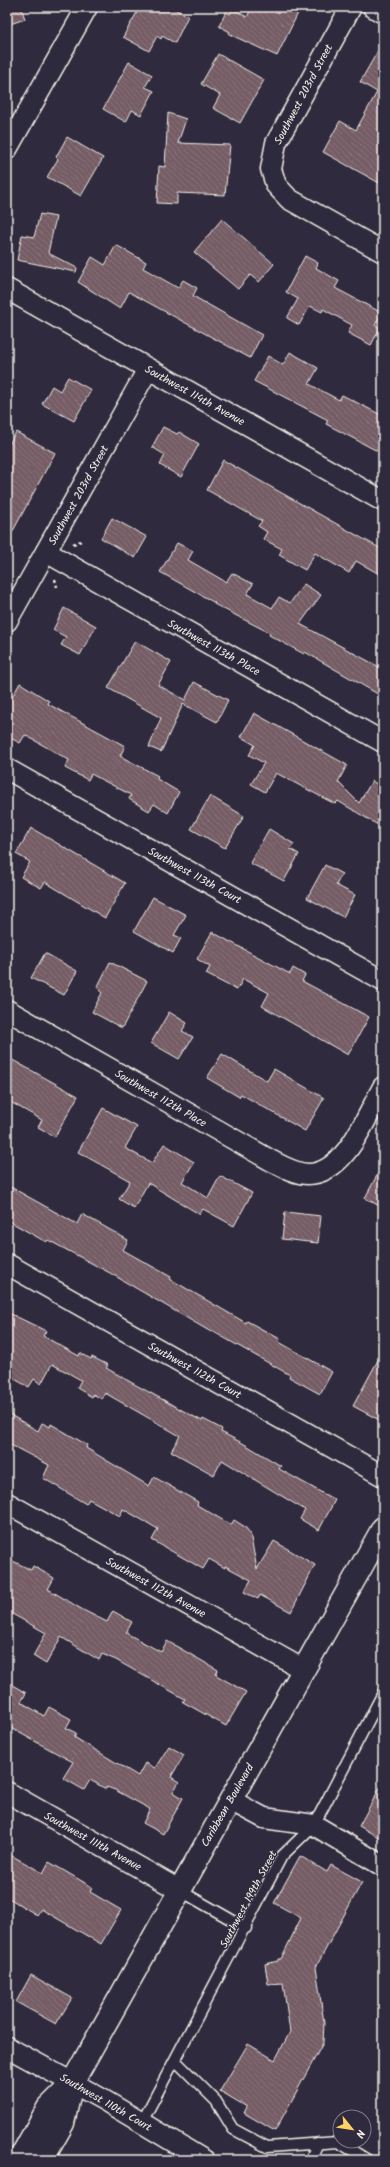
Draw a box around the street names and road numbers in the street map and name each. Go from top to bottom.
street label: Southwest 203rd Street [270,40,338,148]
street label: Southwest 114th Avenue [141,361,248,431]
street label: Southwest 203rd Street [44,442,114,549]
street label: Southwest 113th Place [164,615,263,681]
street label: Southwest 113th Court [144,843,245,909]
street label: Southwest 112th Place [111,1065,210,1133]
street label: Southwest 112th Court [144,1338,245,1404]
street label: Southwest 112th Avenue [102,1553,209,1623]
street label: Caribbean Boulevard [197,1760,259,1851]
street label: Southwest 111th Avenue [40,1808,145,1876]
street label: Southwest 199th Street [215,1847,283,1952]
street label: Southwest 110th Court [56,2069,156,2137]

